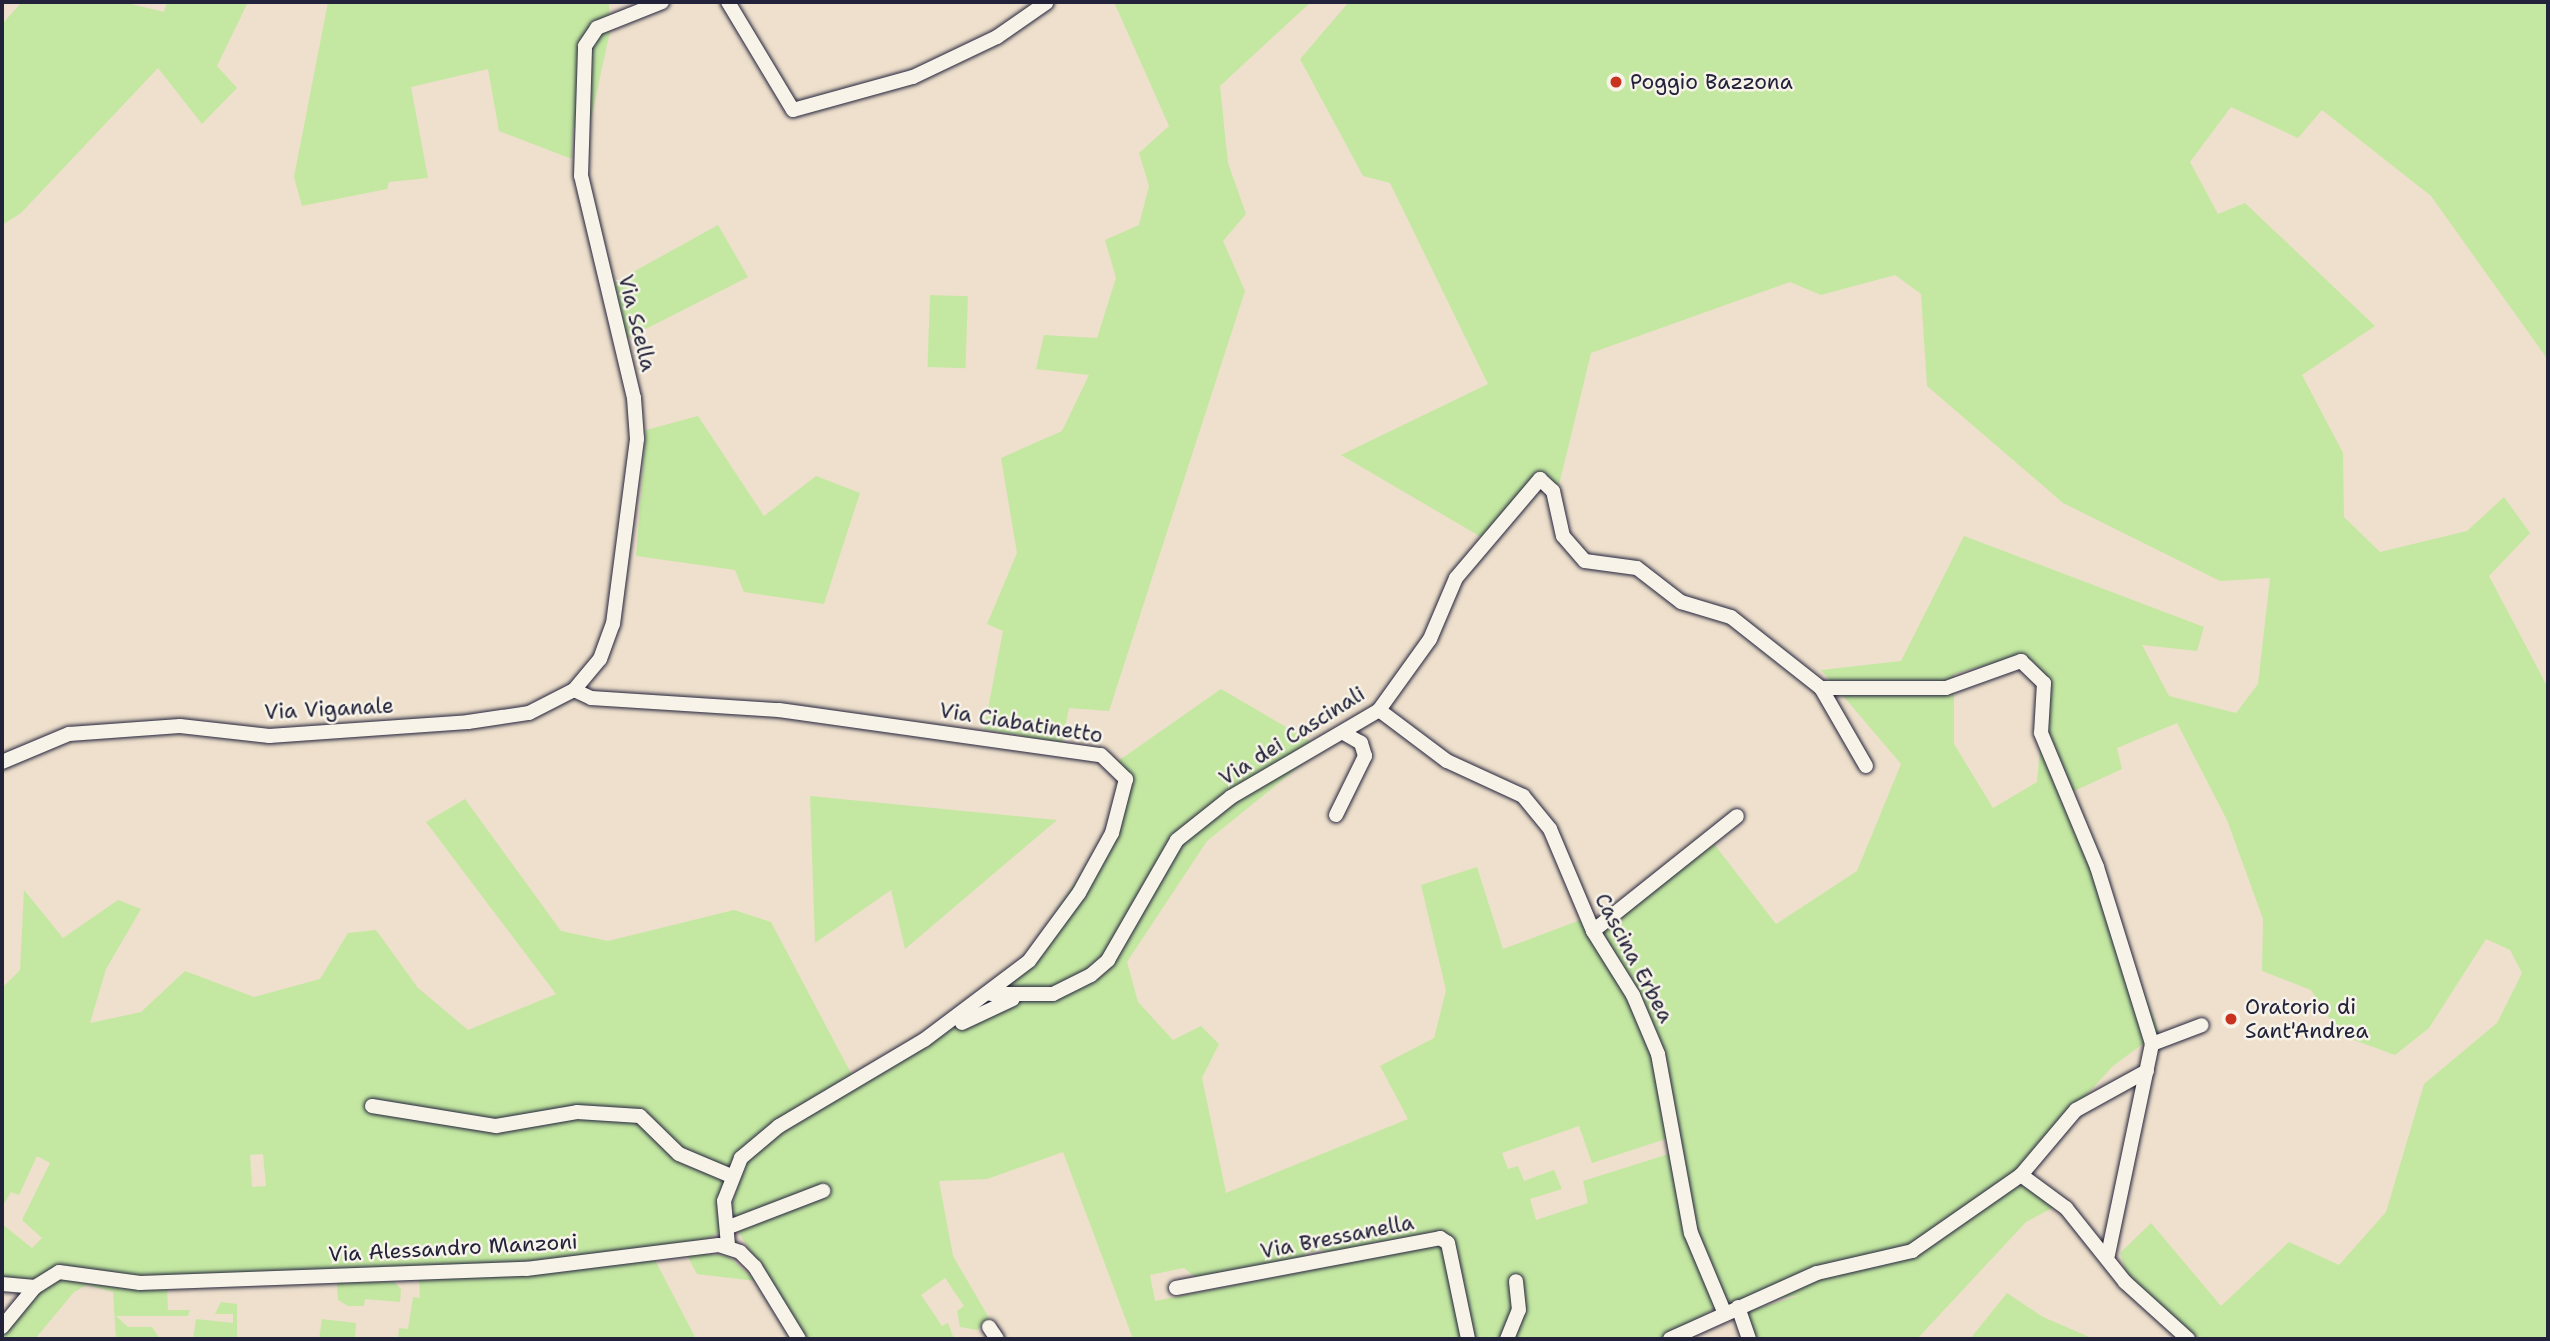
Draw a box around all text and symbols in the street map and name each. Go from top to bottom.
place label: Poggio Bazzona [1630,69,1793,95]
marker: Poggio Bazzona [1608,74,1624,90]
street label: Via Scella [613,272,661,374]
street label: Via dei Cascinali [1214,681,1370,791]
street label: Via Viganale [264,693,394,725]
street label: Via Ciabatinetto [937,698,1105,748]
street label: Cascina Erbea [1589,889,1679,1027]
place label: Oratorio di Sant'Andrea [2245,994,2369,1044]
marker: Oratorio di Sant'Andrea [2223,1011,2239,1027]
street label: Via Bressanella [1258,1210,1416,1264]
street label: Via Alessandro Manzoni [328,1229,578,1267]

